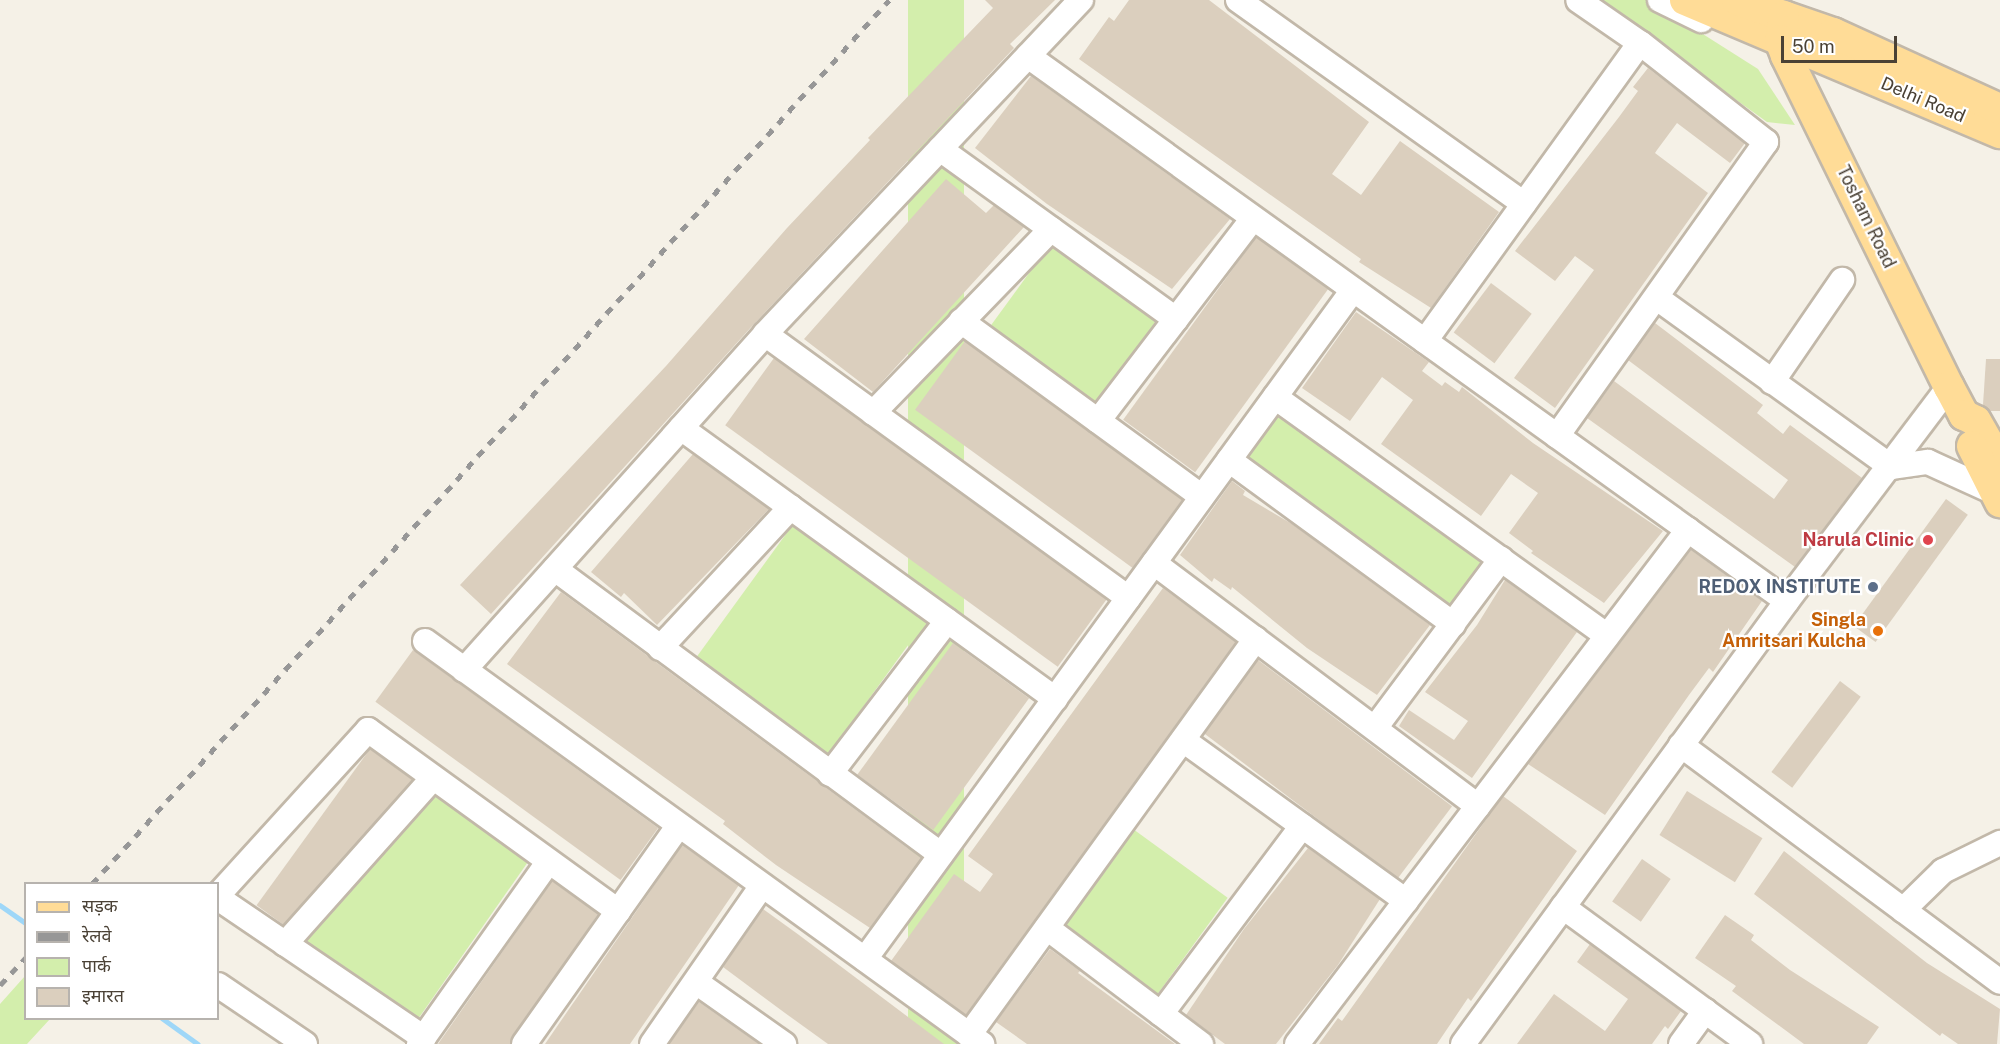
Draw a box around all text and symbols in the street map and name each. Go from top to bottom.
scale bar [1784,24,1900,62]
text: 50 m [1792,36,1835,57]
street label: Delhi Road [1877,72,1969,128]
street label: Tosham Road [1832,162,1900,272]
place label: Narula Clinic [1803,529,1914,551]
marker: Narula Clinic [1919,531,1937,549]
place label: REDOX INSTITUTE [1698,576,1861,598]
marker: REDOX INSTITUTE [1866,580,1880,594]
place label: Singla Amritsari Kulcha [1722,610,1866,652]
marker: Singla Amritsari Kulcha [1871,624,1885,638]
legend [24,882,219,1020]
text: सड़क [82,895,118,916]
text: रेलवे [82,925,112,946]
text: पार्क [82,955,111,976]
text: इमारत [82,985,124,1006]

